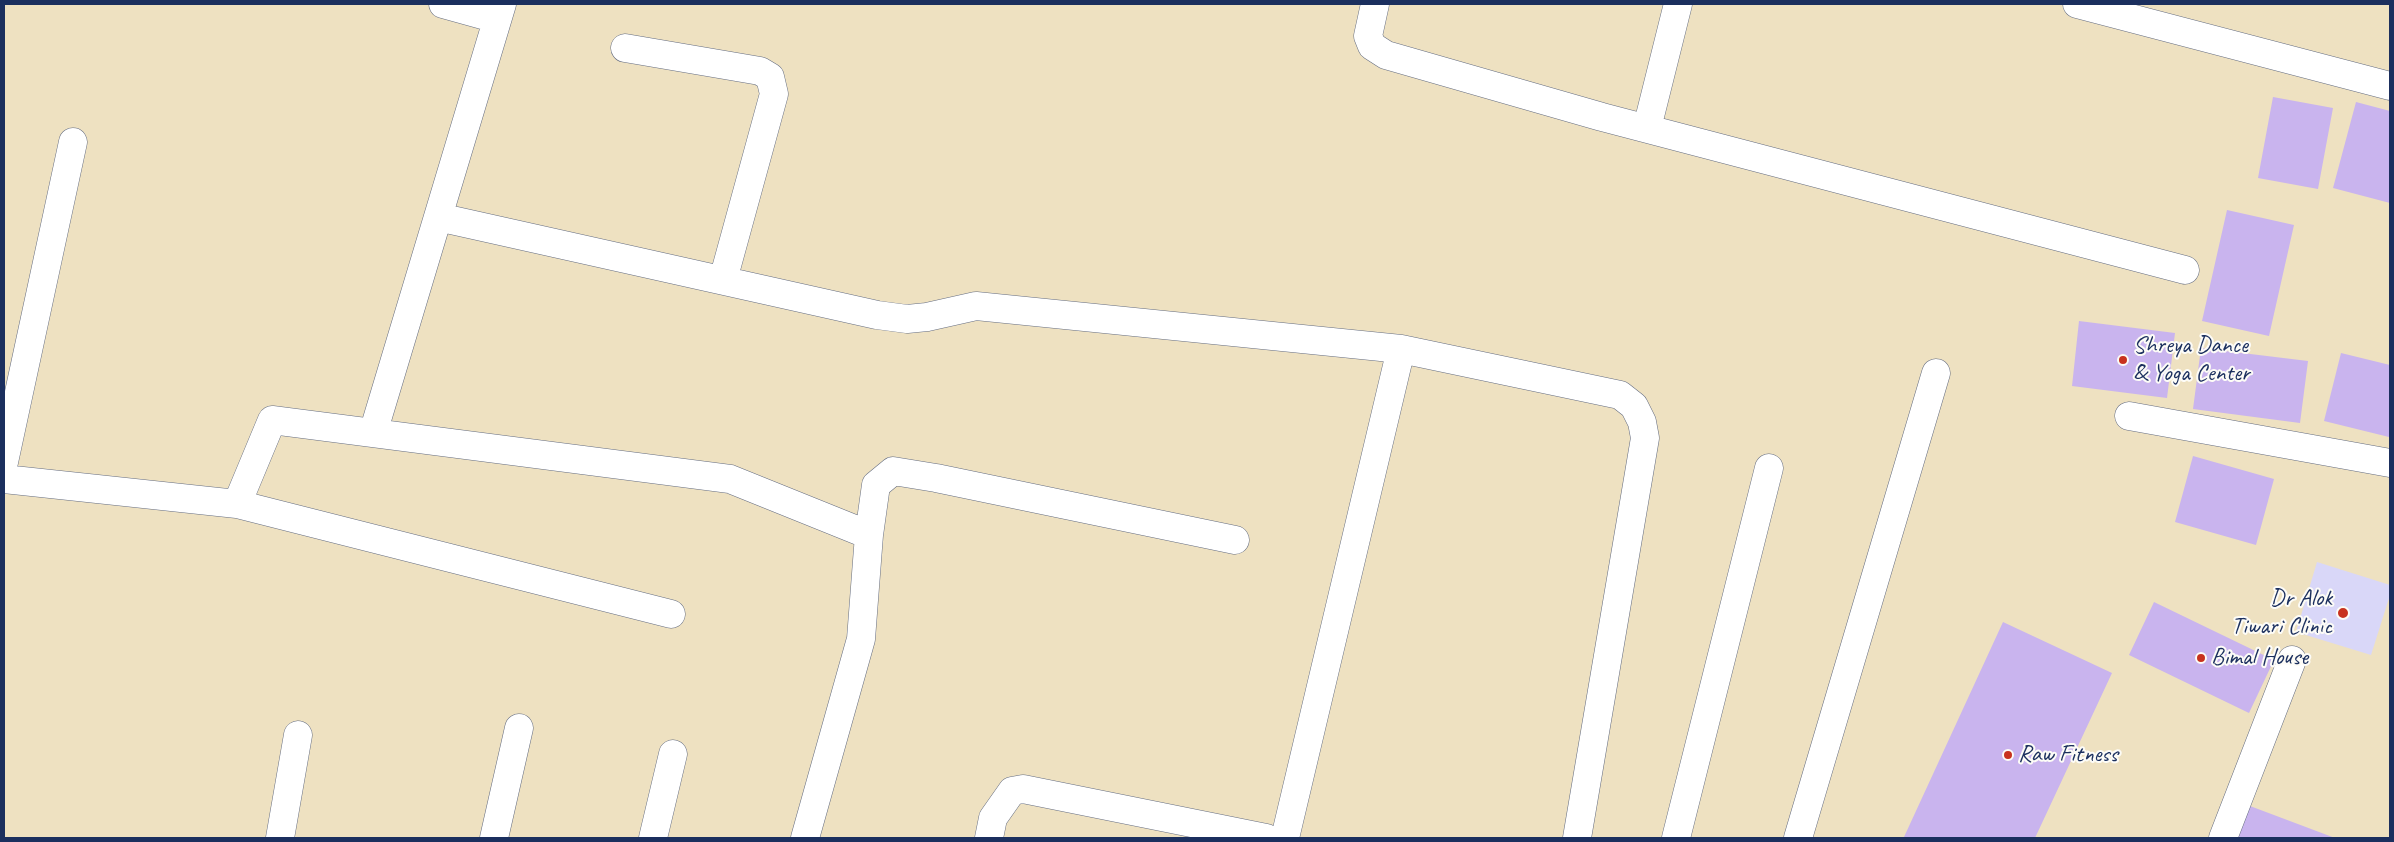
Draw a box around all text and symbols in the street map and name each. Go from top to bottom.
place label: Shreya Dance & Yoga Center [2133,332,2250,388]
marker: Shreya Dance & Yoga Center [2117,354,2129,366]
place label: Dr Alok Tiwari Clinic [2231,585,2332,641]
marker: Dr Alok Tiwari Clinic [2336,606,2350,620]
place label: Bimal House [2211,644,2308,672]
marker: Bimal House [2195,652,2207,664]
place label: Raw Fitness [2018,741,2118,769]
marker: Raw Fitness [2002,749,2014,761]

